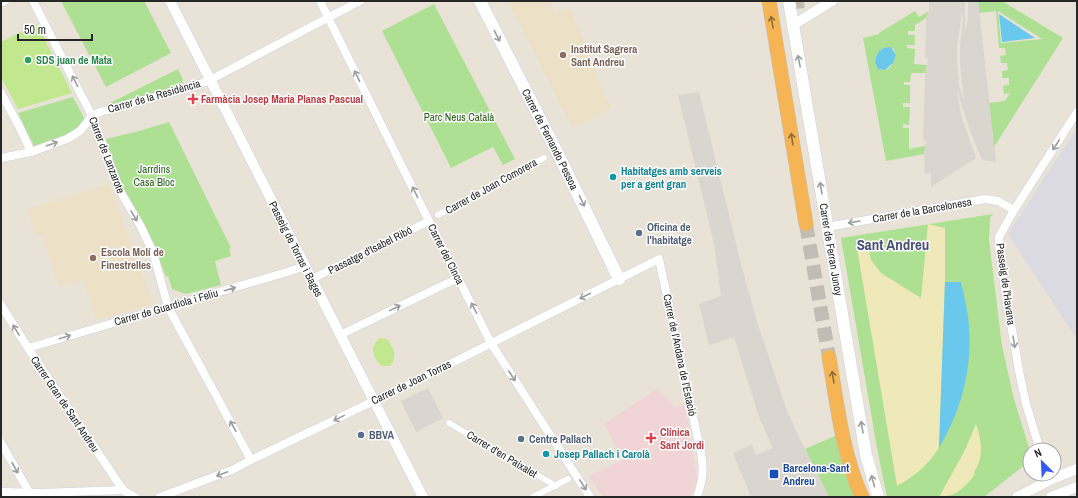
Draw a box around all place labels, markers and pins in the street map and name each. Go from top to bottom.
place label: Institut Sagrera Sant Andreu [571,42,637,69]
marker: Institut Sagrera Sant Andreu [558,50,568,60]
place label: SDS juan de Mata [36,53,112,67]
marker: SDS juan de Mata [23,55,33,65]
place label: Farmàcia Josep Maria Planas Pascual [201,92,363,106]
marker: Farmàcia Josep Maria Planas Pascual [188,94,198,104]
place label: Habitatges amb serveis per a gent gran [621,164,722,191]
marker: Habitatges amb serveis per a gent gran [608,172,618,182]
place label: Oficina de l'habitatge [647,220,692,247]
marker: Oficina de l'habitatge [634,228,644,238]
place label: Escola Molí de Finestrelles [101,245,164,272]
marker: Escola Molí de Finestrelles [88,253,98,263]
place label: Clínica Sant Jordi [660,425,704,452]
place label: BBVA [369,428,394,442]
marker: BBVA [356,430,366,440]
place label: Centre Pallach [529,432,592,446]
marker: Clínica Sant Jordi [645,432,657,444]
marker: Centre Pallach [516,434,526,444]
place label: Josep Pallach i Carolà [554,447,650,461]
marker: Josep Pallach i Carolà [541,449,551,459]
place label: Barcelona-Sant Andreu [783,461,849,488]
marker: Barcelona-Sant Andreu [768,468,780,480]

